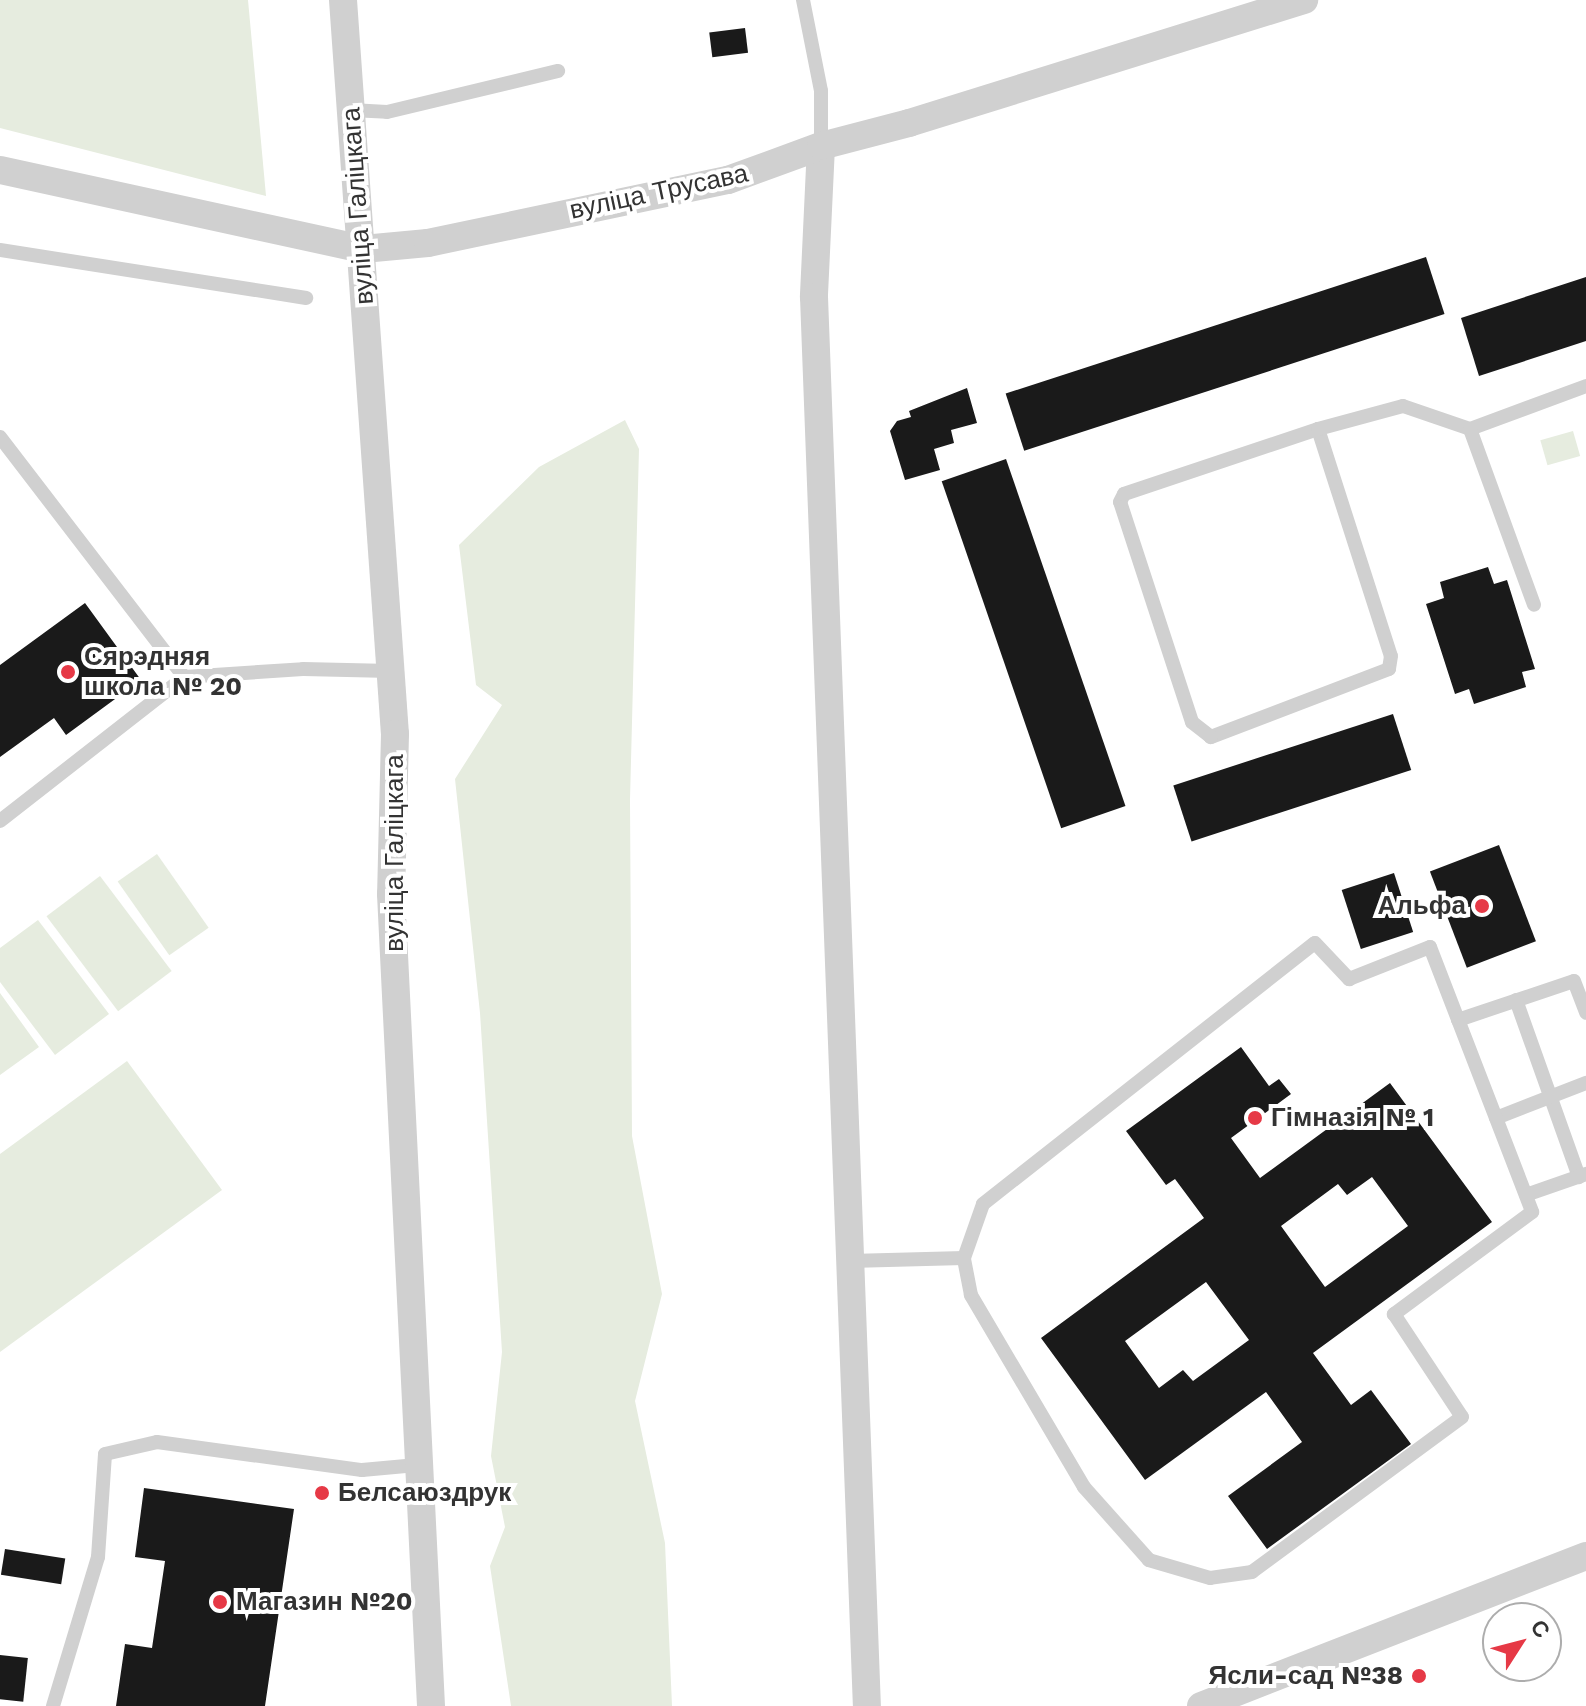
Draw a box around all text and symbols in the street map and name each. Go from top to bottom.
street label: вуліца Галіцкага [336,106,380,306]
street label: вуліца Трусава [567,158,751,226]
place label: Сярэдняя школа № 20 [84,641,242,702]
marker: Сярэдняя школа № 20 [59,663,77,681]
street label: вуліца Галіцкага [379,754,411,952]
place label: Альфа [1378,890,1466,922]
marker: Альфа [1473,897,1491,915]
place label: Гімназія № 1 [1271,1102,1434,1134]
marker: Гімназія № 1 [1246,1109,1264,1127]
place label: Белсаюздрук [338,1477,511,1509]
marker: Белсаюздрук [313,1484,331,1502]
place label: Магазин №20 [236,1586,413,1618]
marker: Магазин №20 [211,1593,229,1611]
north arrow [1482,1602,1562,1682]
text: С [1525,1615,1555,1643]
place label: Ясли-сад №38 [1208,1660,1403,1692]
marker: Ясли-сад №38 [1410,1667,1428,1685]

